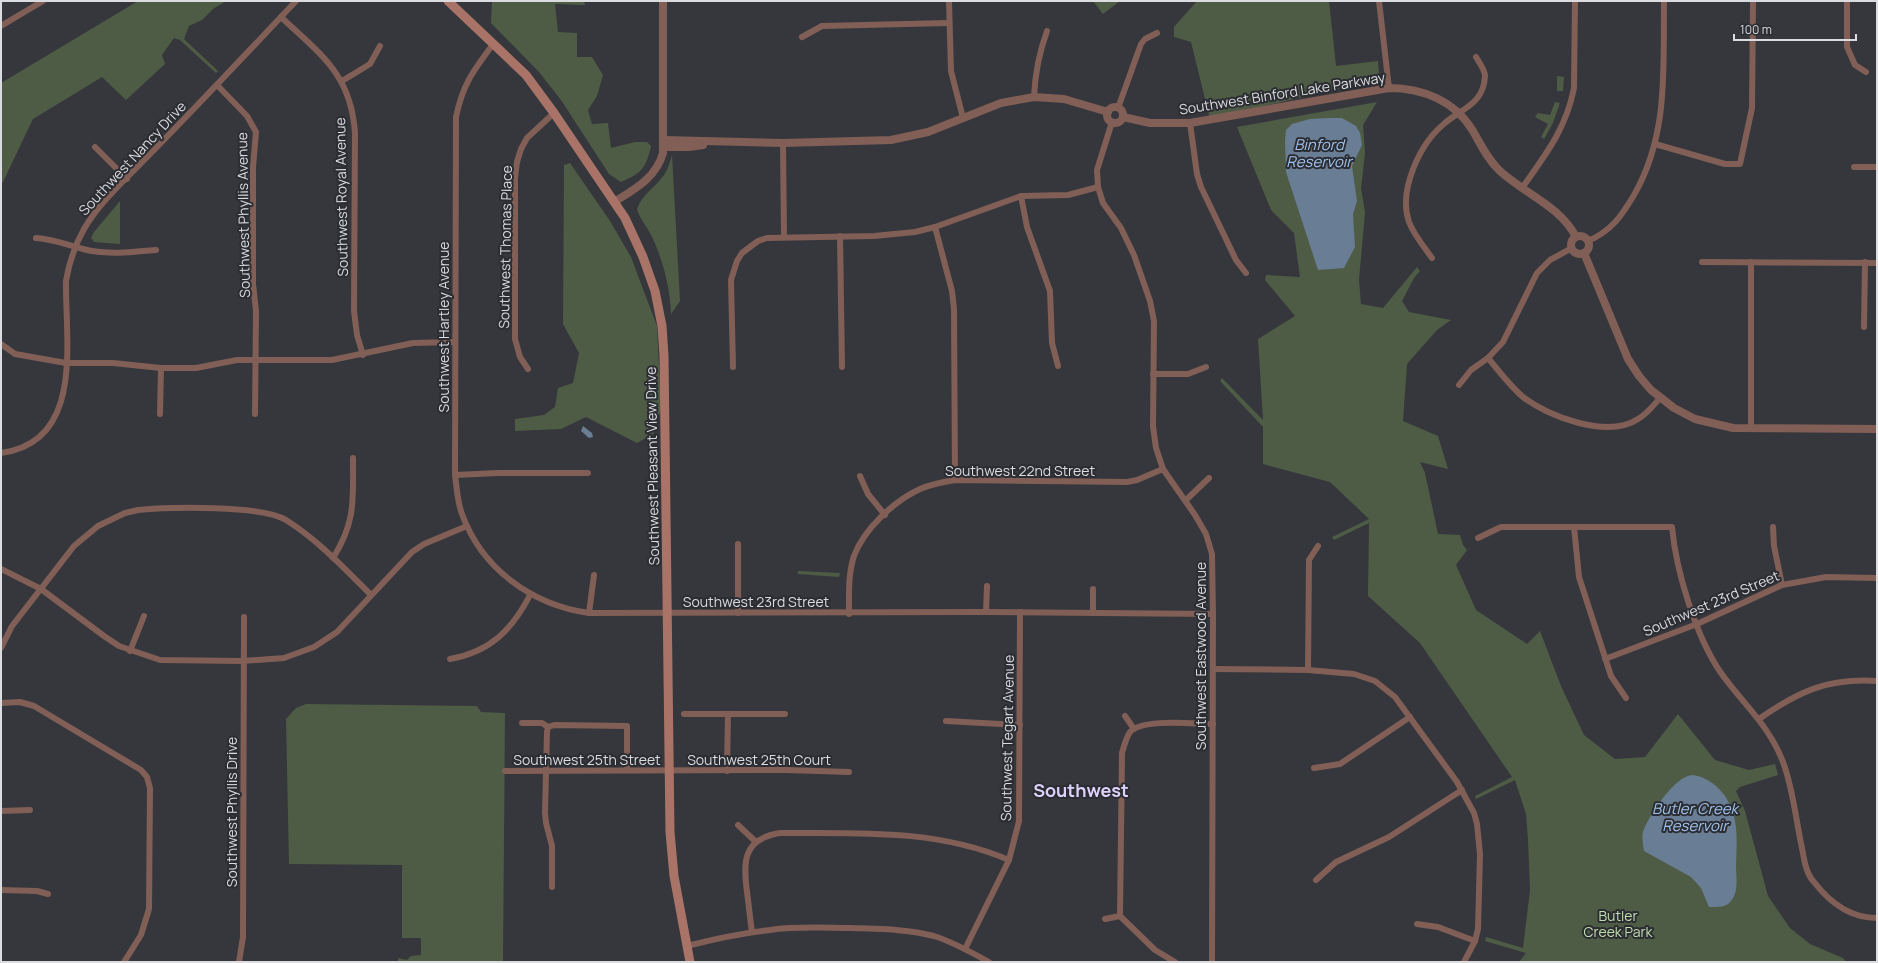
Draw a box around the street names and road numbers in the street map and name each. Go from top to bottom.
street label: Southwest Binford Lake Parkway [1178,67,1387,119]
street label: Southwest Nancy Drive [74,97,190,219]
street label: Southwest Royal Avenue [330,117,352,277]
street label: Southwest Phyllis Avenue [232,132,254,298]
street label: Southwest Thomas Place [494,165,516,329]
street label: Southwest Hartley Avenue [434,242,453,413]
street label: Southwest Pleasant View Drive [641,367,663,565]
street label: Southwest 22nd Street [945,461,1095,480]
street label: Southwest Eastwood Avenue [1191,562,1210,750]
street label: Southwest 23rd Street [1640,566,1782,640]
street label: Southwest 23rd Street [683,592,830,611]
street label: Southwest Tegart Avenue [996,655,1018,821]
street label: Southwest Phyllis Drive [222,737,241,887]
street label: Southwest 25th Street [513,750,661,769]
street label: Southwest 25th Court [687,750,831,769]

